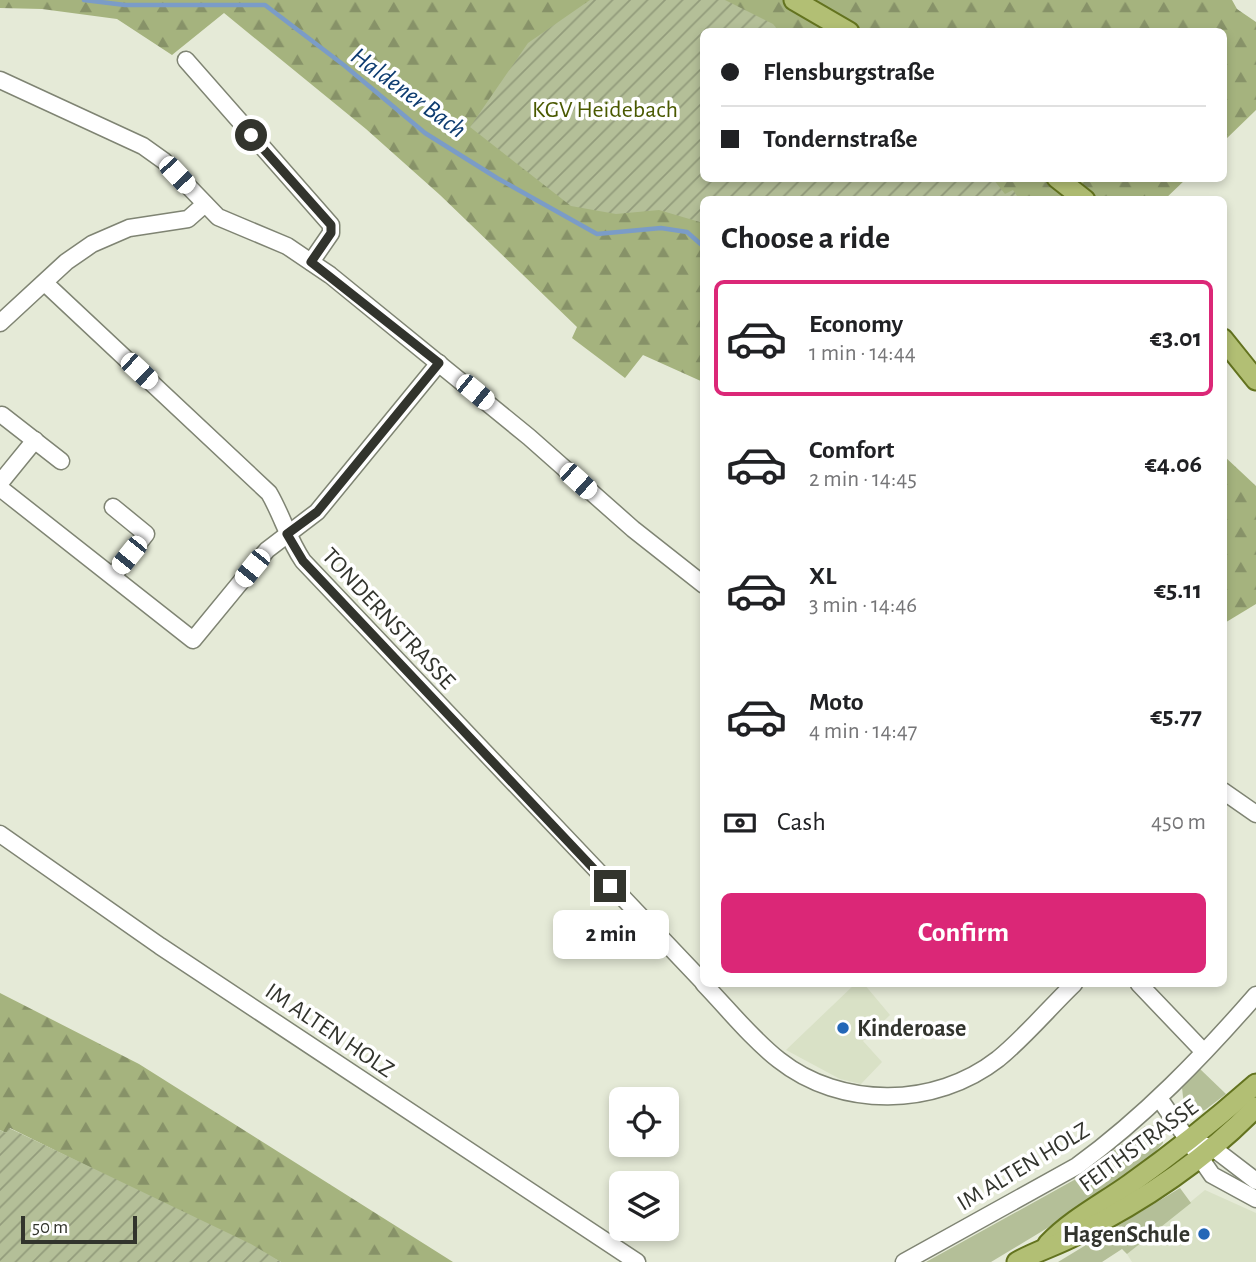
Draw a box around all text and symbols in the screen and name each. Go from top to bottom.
water label: Haldener Bach [346,43,471,143]
text: Flensburgstraße [763,59,935,85]
park label: KGV Heidebach [532,98,678,122]
route start [235,119,267,151]
text: Tondernstraße [763,126,918,152]
car [155,152,200,198]
text: Choose a ride [721,222,890,254]
icon: car [725,307,788,370]
text: Economy [809,311,903,337]
text: €3.01 [1150,325,1202,351]
text: 1 min · 14:44 [809,342,916,365]
car [117,349,162,393]
car [453,371,498,413]
icon: car [725,433,788,496]
text: Comfort [809,437,894,463]
text: €4.06 [1145,451,1202,477]
car [556,459,601,503]
text: 2 min · 14:45 [809,468,917,491]
car [108,532,151,578]
street label: TONDERNSTRASSE [317,543,460,694]
car [231,545,274,591]
icon: car [725,559,788,622]
text: XL [809,563,836,589]
text: €5.11 [1154,577,1202,603]
text: 3 min · 14:46 [809,594,917,617]
icon: car [725,685,788,748]
text: Moto [809,689,864,715]
text: €5.77 [1150,703,1202,729]
text: 4 min · 14:47 [809,720,917,743]
icon: cash [721,804,759,842]
text: Cash [777,809,826,835]
text: 450 m [1151,811,1206,834]
route end [594,870,626,902]
button: Confirm [721,893,1206,973]
callout: 2 min [552,910,668,959]
text: 2 min [585,923,637,946]
street label: IM ALTEN HOLZ [261,979,398,1083]
place label: Kinderoase [857,1017,966,1041]
marker: Kinderoase [835,1020,851,1036]
map controls [609,1087,679,1241]
button: locate [609,1087,679,1157]
street label: FEITHSTRASSE [1075,1095,1203,1197]
street label: IM ALTEN HOLZ [953,1118,1094,1216]
button: layers [609,1171,679,1241]
scale bar [21,1213,136,1245]
text: 50 m [32,1218,68,1237]
place label: HagenSchule [1063,1223,1190,1247]
marker: HagenSchule [1196,1226,1212,1242]

